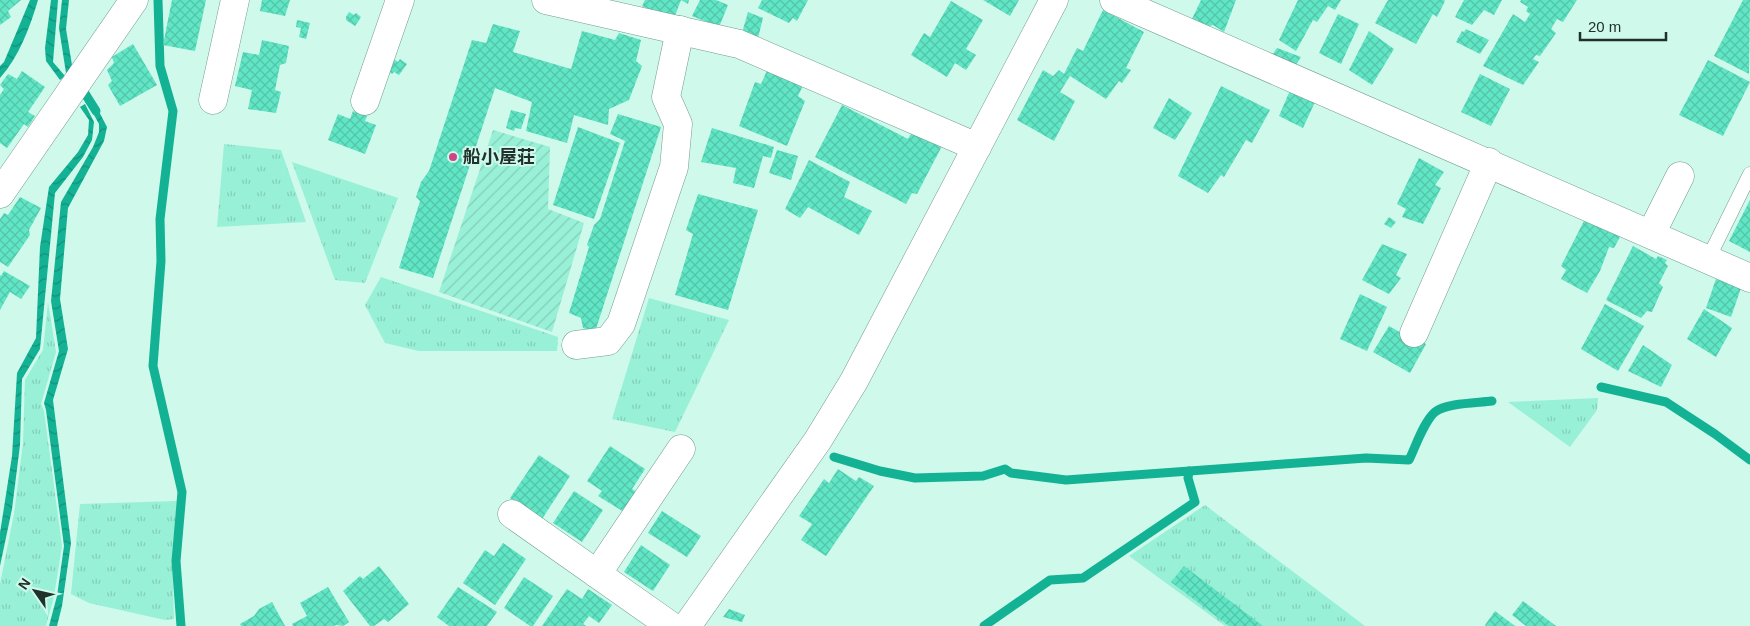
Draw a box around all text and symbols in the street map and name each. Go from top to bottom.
scale bar [1580,10,1666,42]
text: 20 m [1588,18,1621,35]
place label: 船小屋荘 [463,147,535,167]
marker: 船小屋荘 [447,151,459,163]
north arrow [10,566,60,616]
text: N [15,575,34,592]

